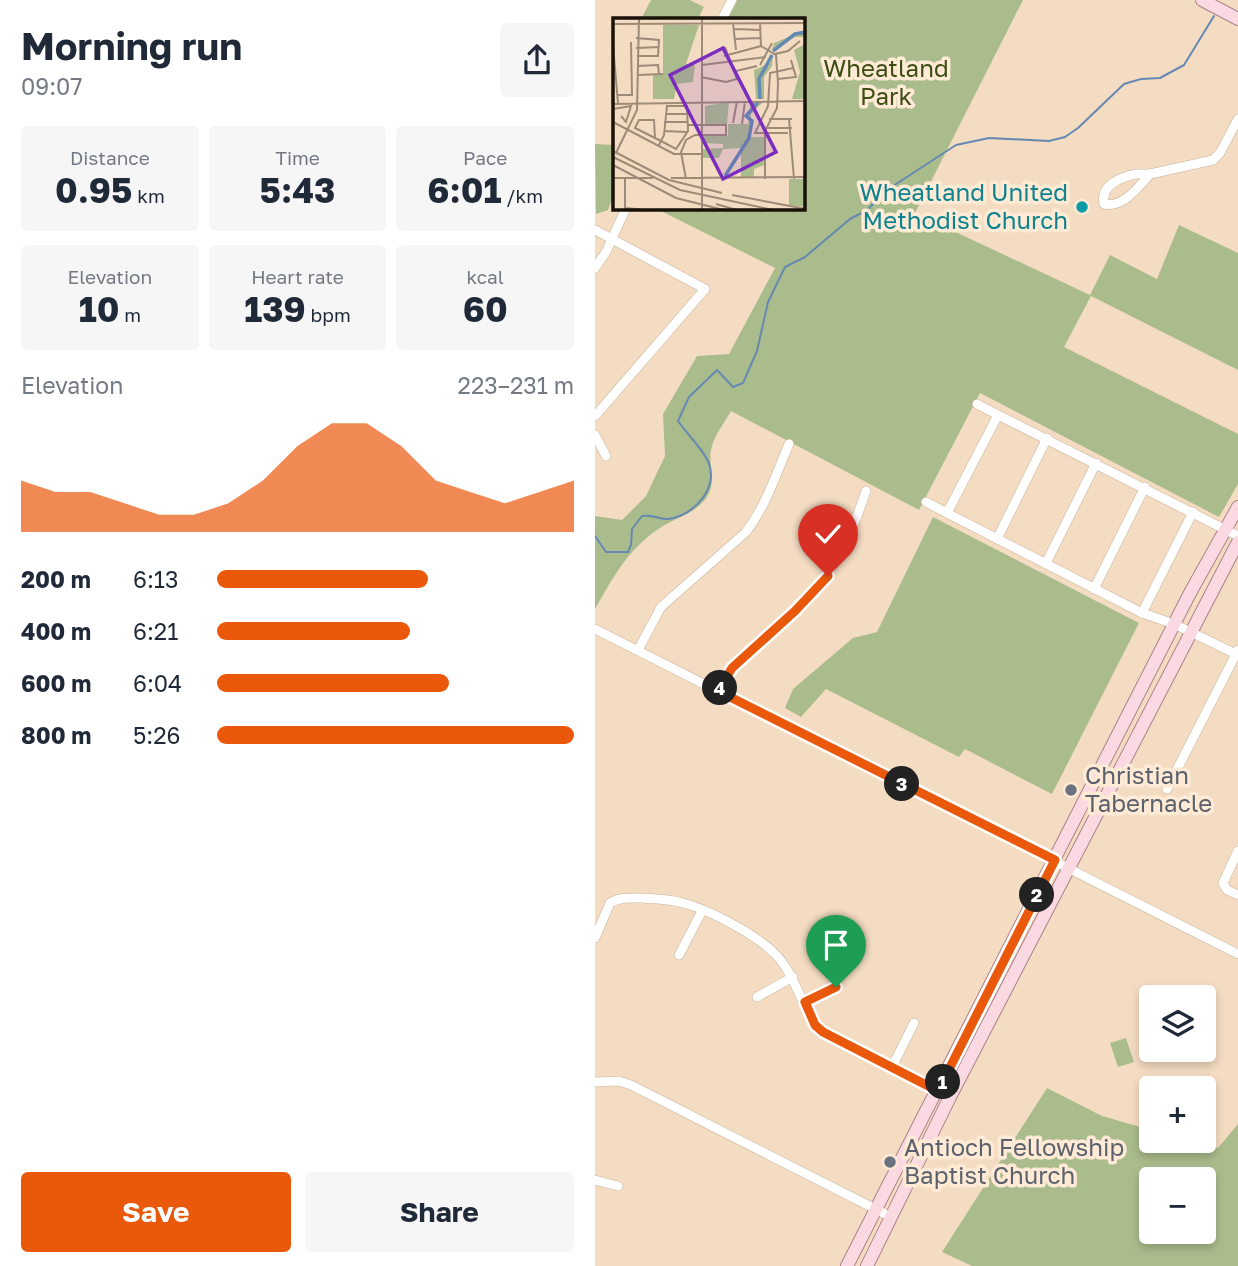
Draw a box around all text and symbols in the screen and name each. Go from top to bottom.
inset map [613,18,805,210]
text: Morning run [21,23,242,68]
button: share [500,23,574,97]
park label: Wheatland Park [823,53,949,110]
text: 09:07 [21,72,83,100]
text: Distance [70,146,150,169]
text: Time [275,146,320,169]
text: Pace [463,146,507,169]
text: 0.95 [55,169,132,211]
text: 5:43 [260,169,335,211]
text: 6:01 [427,169,502,211]
place label: Wheatland United Methodist Church [860,177,1068,234]
text: km [132,184,165,207]
text: /km [502,184,543,207]
marker: Wheatland United Methodist Church [1074,199,1090,215]
text: Elevation [68,265,152,288]
text: Heart rate [251,265,344,288]
text: kcal [466,265,504,288]
text: 10 [79,288,119,330]
text: 139 [244,288,306,330]
text: 60 [463,288,508,330]
text: m [119,303,141,326]
text: bpm [306,303,351,326]
text: Elevation [21,371,123,399]
text: 223–231 m [458,371,574,399]
pin [798,504,858,576]
icon: check [809,515,847,553]
text: 200 m [21,565,91,593]
text: 6:13 [133,565,178,593]
text: 400 m [21,617,91,645]
text: 6:21 [133,617,178,645]
text: 600 m [21,669,91,697]
text: 6:04 [133,669,182,697]
pin: 4 [703,670,737,706]
text: 4 [714,676,725,699]
text: 800 m [21,721,92,749]
text: 5:26 [133,721,181,749]
place label: Christian Tabernacle [1085,760,1212,817]
pin: 3 [885,766,919,802]
text: 3 [896,772,907,795]
marker: Christian Tabernacle [1063,782,1079,798]
pin: 2 [1019,878,1055,912]
text: 2 [1031,883,1042,906]
pin [806,915,866,987]
icon: arrive [817,926,855,964]
map controls [1139,985,1216,1244]
button: layers [1139,985,1216,1062]
pin: 1 [925,1064,961,1100]
text: 1 [938,1070,947,1093]
button: + [1139,1076,1216,1153]
place label: Antioch Fellowship Baptist Church [904,1132,1124,1189]
marker: Antioch Fellowship Baptist Church [882,1154,898,1170]
button: − [1139,1167,1216,1244]
button: Save [21,1172,291,1252]
button: Share [305,1172,574,1252]

